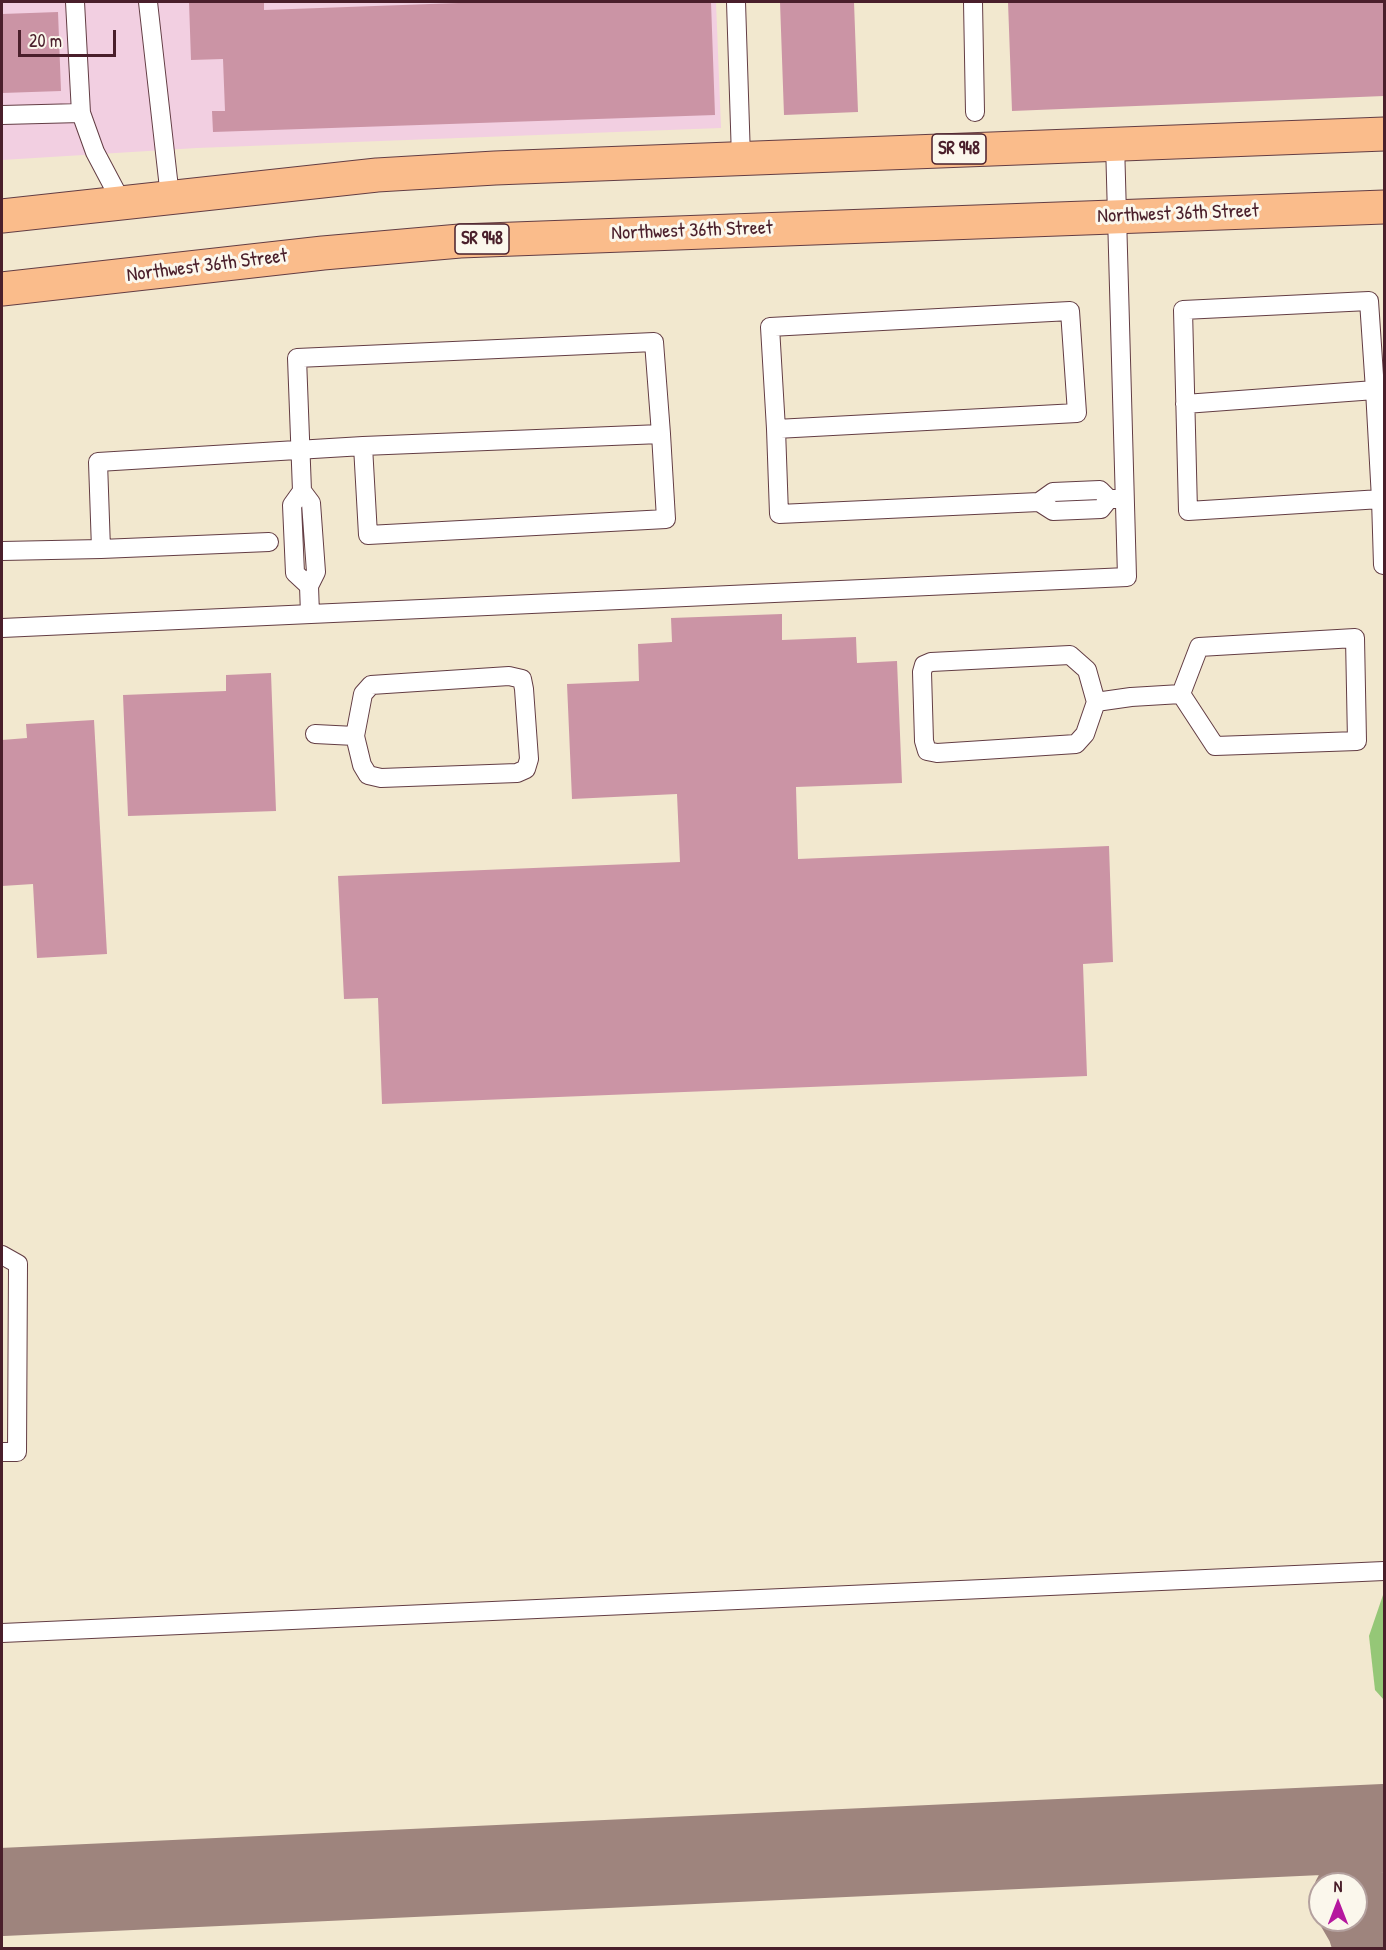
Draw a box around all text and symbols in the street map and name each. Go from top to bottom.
scale bar [21,18,118,56]
text: 20 m [29,28,62,53]
road number: SR 948 [932,134,986,164]
street label: Northwest 36th Street [1097,199,1259,229]
street label: Northwest 36th Street [611,216,773,246]
road number: SR 948 [455,224,509,254]
street label: Northwest 36th Street [125,244,289,288]
north arrow [1308,1872,1368,1932]
text: N [1334,1875,1342,1897]

